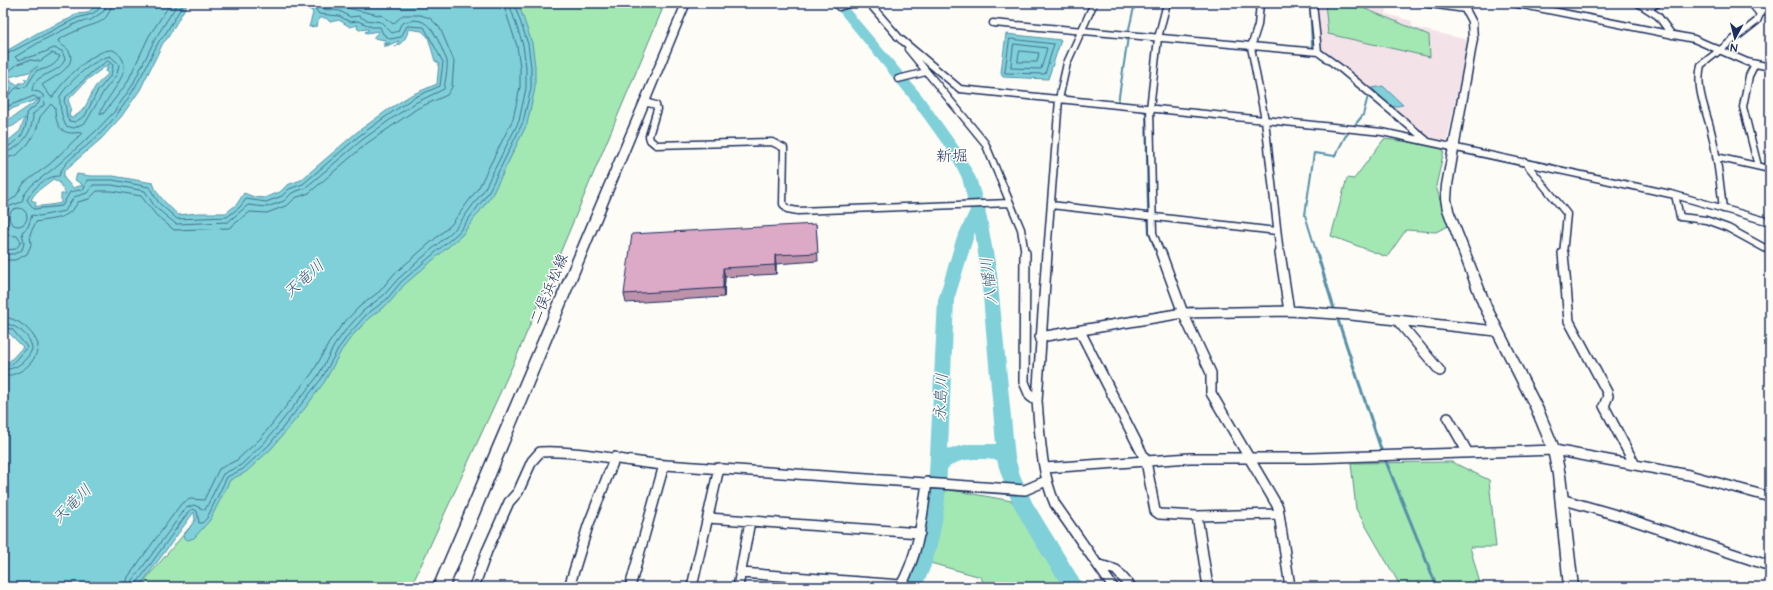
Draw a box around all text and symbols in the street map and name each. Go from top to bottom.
north arrow [1715,18,1755,58]
text: N [1729,40,1738,55]
district label: 新堀 [936,145,968,167]
street label: 二俣浜松線 [525,250,573,328]
water label: 天竜川 [279,255,329,303]
water label: 八幡川 [975,256,1003,306]
water label: 永島川 [929,372,953,422]
water label: 天竜川 [47,479,97,529]

